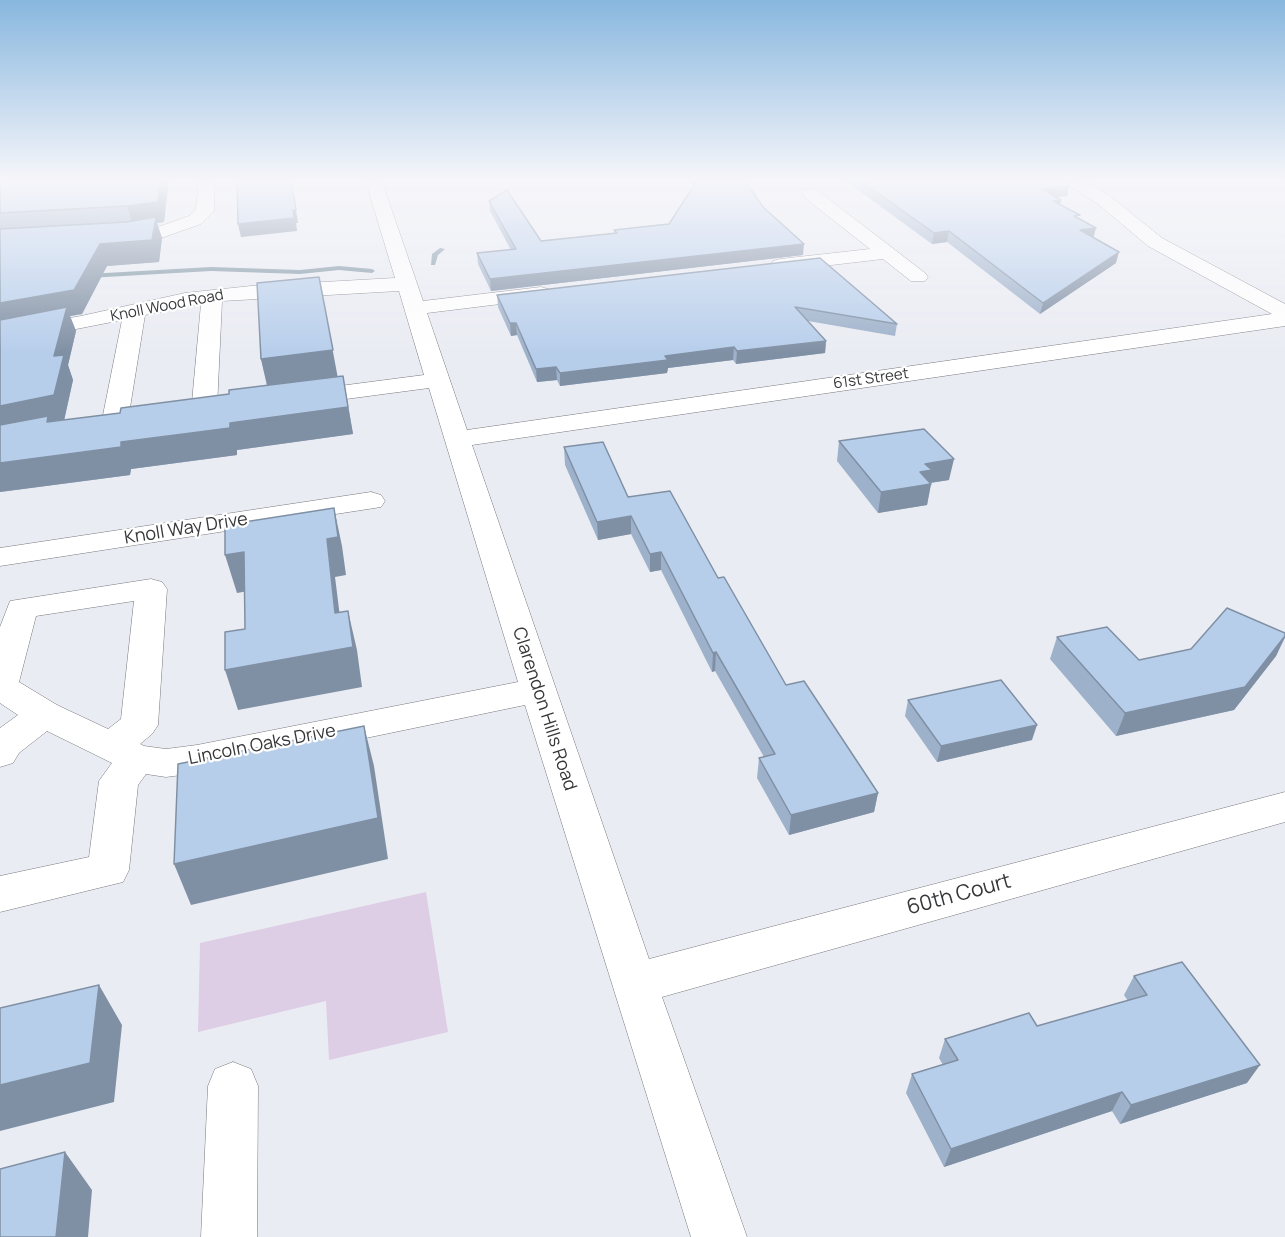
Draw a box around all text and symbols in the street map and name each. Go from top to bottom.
street label: Knoll Wood Road [109,286,225,326]
street label: 61st Street [832,365,910,393]
street label: Knoll Way Drive [123,509,249,549]
street label: Clarendon Hills Road [507,625,581,793]
street label: Lincoln Oaks Drive [186,720,338,770]
street label: 60th Court [904,869,1014,921]

